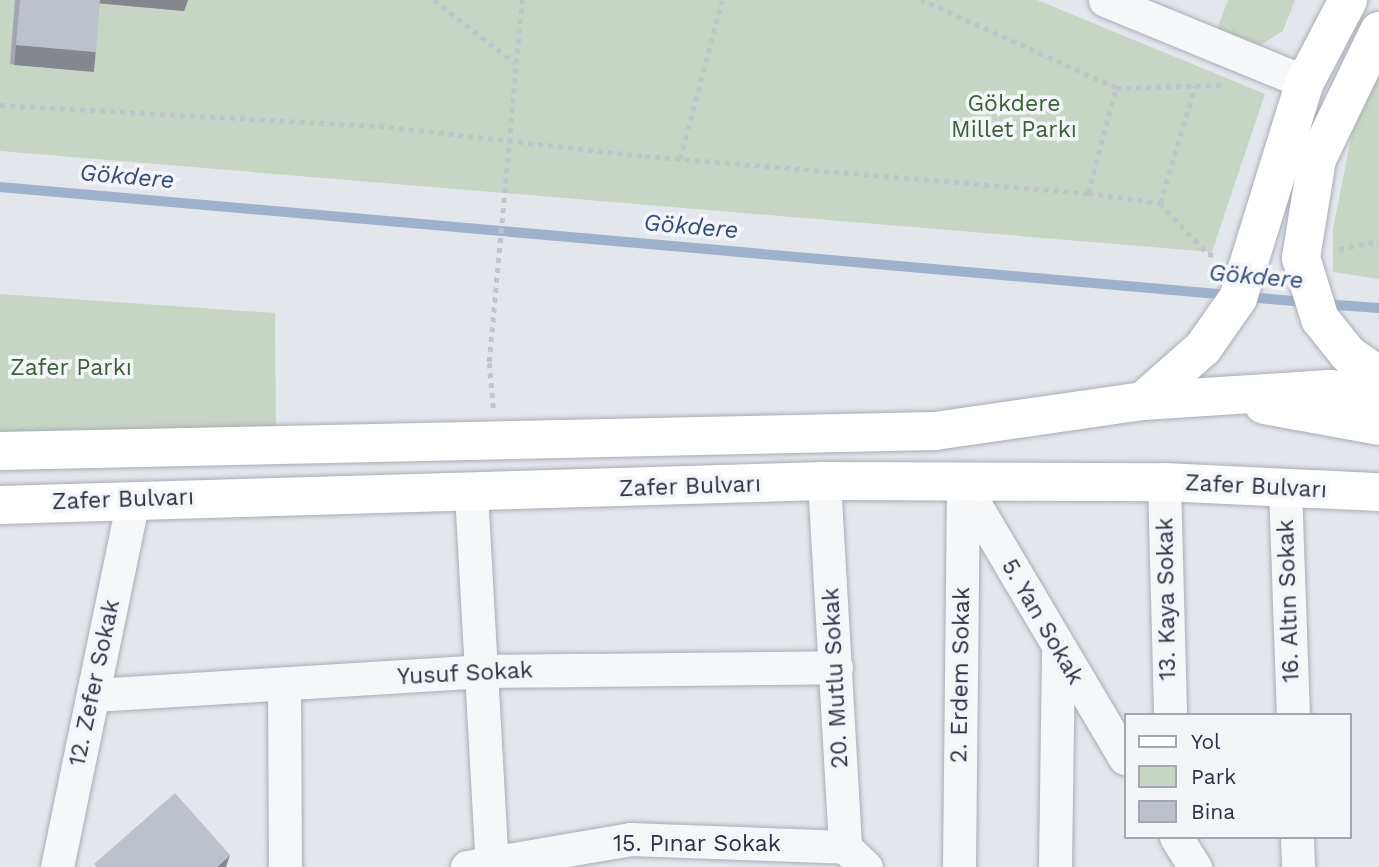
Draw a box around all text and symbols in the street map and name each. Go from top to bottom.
park label: Gökdere Millet Parkı [951,90,1077,144]
water label: Gökdere [78,159,176,195]
water label: Gökdere [642,209,740,245]
water label: Gökdere [1207,259,1305,295]
park label: Zafer Parkı [10,354,132,382]
street label: Zafer Bulvarı [1184,469,1328,505]
street label: Zafer Bulvarı [618,471,762,503]
street label: Zafer Bulvarı [51,484,195,516]
street label: 13. Kaya Sokak [1152,517,1182,681]
street label: 16. Altın Sokak [1272,519,1306,683]
street label: 5. Yan Sokak [995,554,1089,690]
street label: 20. Mutlu Sokak [817,587,855,769]
street label: 2. Erdem Sokak [946,587,976,763]
street label: 12. Zefer Sokak [64,597,126,769]
street label: Yusuf Sokak [396,657,534,691]
legend [1124,713,1351,839]
text: Yol [1191,729,1221,754]
text: Park [1191,764,1236,789]
text: Bina [1191,799,1235,824]
street label: 15. Pınar Sokak [613,830,781,858]

